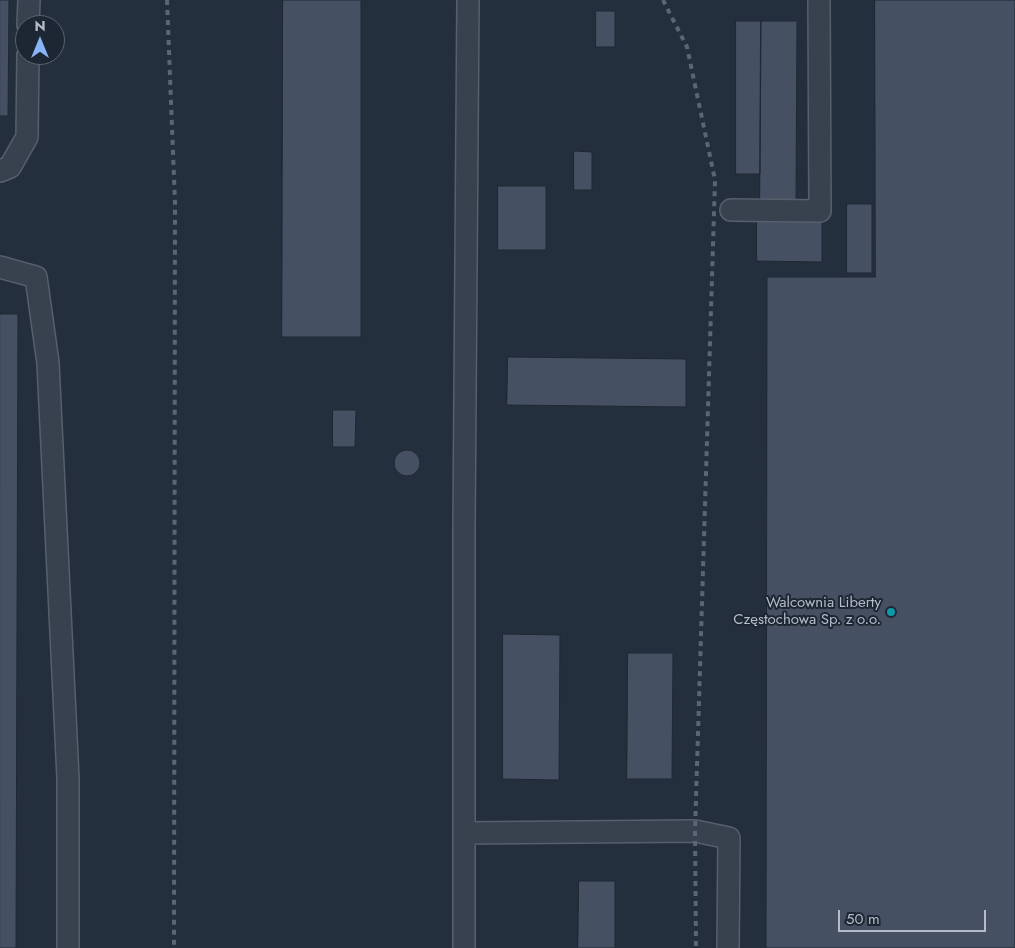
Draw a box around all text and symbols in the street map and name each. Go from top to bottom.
north arrow [15,15,65,65]
text: N [34,16,46,36]
place label: Walcownia Liberty Częstochowa Sp. z o.o. [733,594,881,629]
marker: Walcownia Liberty Częstochowa Sp. z o.o. [885,606,897,618]
scale bar [840,900,988,932]
text: 50 m [846,908,880,930]

